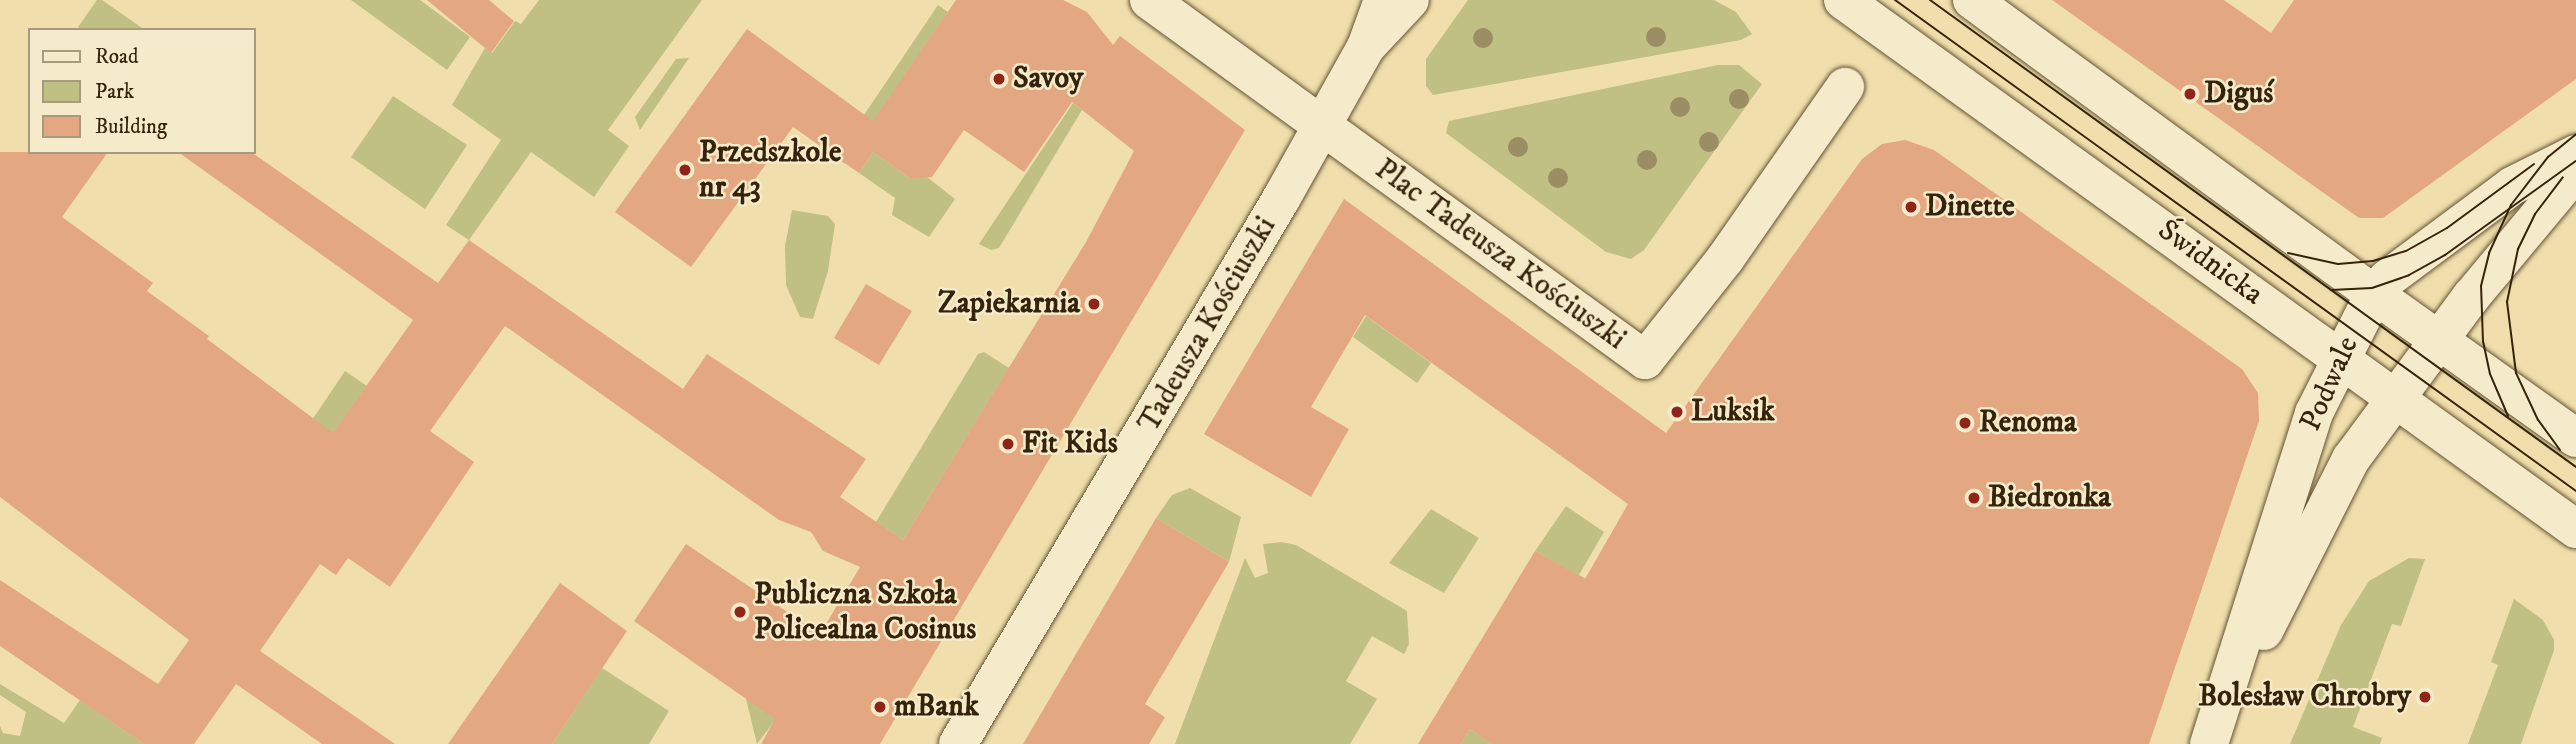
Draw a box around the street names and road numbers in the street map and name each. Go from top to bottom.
street label: Plac Tadeusza Kościuszki [1368,152,1632,358]
street label: Tadeusza Kościuszki [1132,211,1284,439]
street label: Świdnicka [2150,213,2270,313]
street label: Podwale [2293,331,2367,437]

